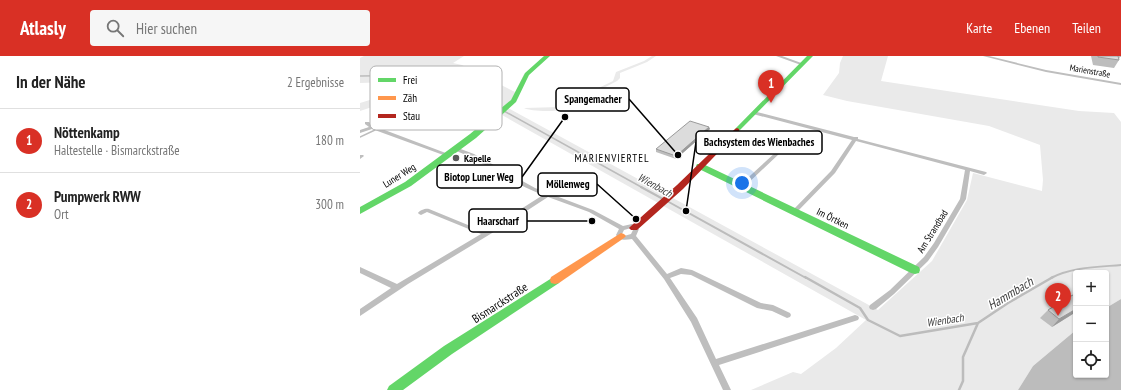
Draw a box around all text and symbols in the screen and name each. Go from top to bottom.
search box [90,10,370,46]
text: Atlasly [20,16,66,40]
icon: search [104,17,126,39]
text: Hier suchen [136,19,197,38]
text: Karte [966,19,992,37]
text: Ebenen [1014,19,1050,37]
text: Teilen [1072,19,1101,37]
street label: Marienstraße [1069,62,1112,80]
legend [370,66,502,130]
pin: 1 [758,70,784,103]
text: In der Nähe [16,71,86,93]
text: Frei [403,73,418,87]
text: 2 Ergebnisse [287,74,344,91]
callout: Spangemacher [556,88,629,111]
text: Zäh [403,91,417,105]
text: Spangemacher [564,92,622,106]
text: Stau [403,109,420,123]
text: Nöttenkamp [54,123,120,142]
callout: Bachsystem des Wienbaches [696,131,822,154]
text: 1 [26,132,32,149]
text: 180 m [315,132,344,149]
text: Bachsystem des Wienbaches [704,135,814,149]
text: Haltestelle · Bismarckstraße [54,142,180,159]
district label: MARIENVIERTEL [574,151,650,165]
place label: Kapelle [464,152,491,165]
marker: Kapelle [451,153,461,163]
street label: Luner Weg [380,160,418,191]
callout: Biotop Luner Weg [437,165,522,188]
text: Biotop Luner Weg [444,170,514,184]
water label: Wienbach [635,170,676,201]
callout: Möllenweg [538,173,597,196]
your location [732,173,752,193]
text: Möllenweg [546,177,590,191]
text: Pumpwerk RWW [54,187,141,206]
text: 2 [26,196,32,213]
text: 300 m [315,196,344,213]
street label: Im Örtken [814,205,851,232]
text: Ort [54,206,69,223]
street label: Am Strandbad [914,207,951,255]
callout: Haarscharf [469,209,527,232]
text: Haarscharf [477,214,520,228]
map controls [1073,270,1109,378]
button: + [1073,270,1109,306]
water label: Hammbach [984,273,1037,314]
street label: Bismarckstraße [469,279,530,326]
pin: 2 [1045,283,1071,316]
button: − [1073,306,1109,342]
water label: Wienbach [926,310,966,330]
button: locate [1073,342,1109,378]

